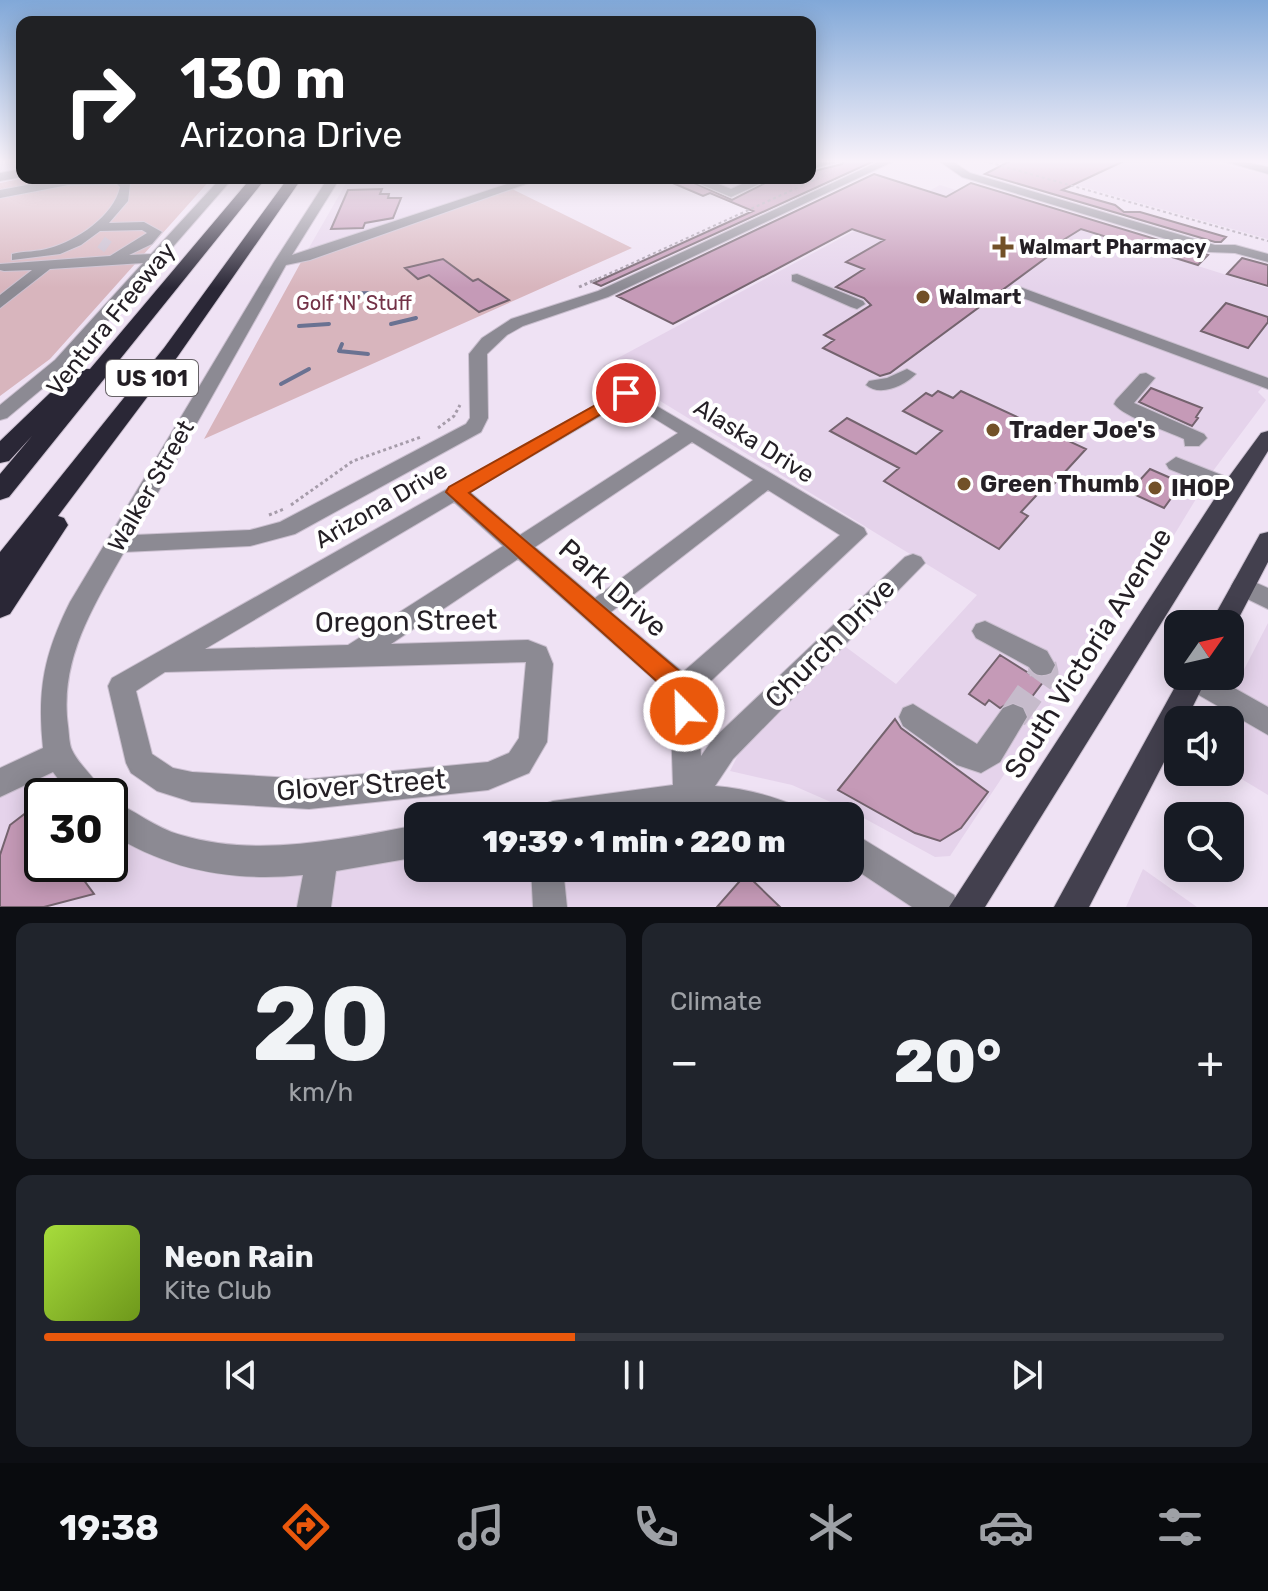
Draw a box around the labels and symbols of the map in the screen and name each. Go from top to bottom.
place label: Walmart Pharmacy [1019,235,1206,259]
street label: Ventura Freeway [41,237,181,401]
marker: Walmart Pharmacy [994,238,1012,256]
place label: Walmart [939,285,1021,309]
marker: Walmart [914,288,932,306]
park label: Golf 'N' Stuff [296,291,412,315]
pin [592,359,660,427]
road number: US 101 [106,360,198,396]
street label: Alaska Drive [689,393,819,489]
street label: Walker Street [102,415,200,557]
place label: Trader Joe's [1009,416,1156,444]
marker: Trader Joe's [984,421,1002,439]
street label: Arizona Drive [310,456,452,554]
place label: Green Thumb [980,470,1139,498]
place label: IHOP [1171,474,1230,502]
marker: Green Thumb [955,475,973,493]
marker: IHOP [1146,479,1164,497]
street label: South Victoria Avenue [997,522,1179,784]
street label: Park Drive [552,532,674,644]
street label: Church Drive [758,571,902,715]
street label: Oregon Street [314,603,498,639]
north arrow [1164,610,1244,690]
position arrow [642,669,726,753]
street label: Glover Street [275,763,447,807]
speed limit sign: 30 [24,778,128,882]

